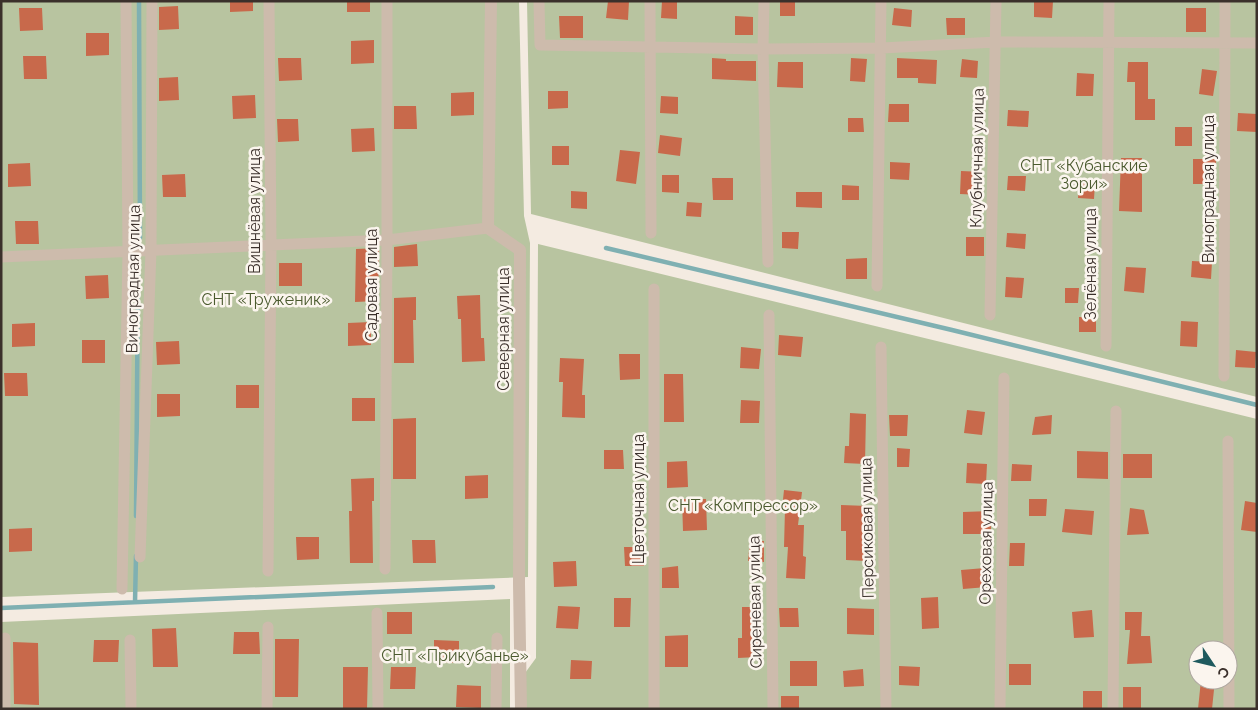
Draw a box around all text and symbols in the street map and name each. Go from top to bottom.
street label: Клубничная улица [966,88,988,228]
street label: Виноградная улица [1199,115,1218,263]
street label: Вишнёвая улица [245,148,264,274]
park label: СНТ «Кубанские Зори» [1020,156,1148,193]
street label: Виноградная улица [122,205,144,353]
street label: Зелёная улица [1081,208,1100,320]
street label: Садовая улица [362,229,381,341]
street label: Северная улица [494,267,513,391]
park label: СНТ «Труженик» [202,290,330,309]
street label: Цветочная улица [629,434,648,564]
street label: Персиковая улица [856,457,878,599]
street label: Ореховая улица [975,481,997,605]
park label: СНТ «Компрессор» [668,496,818,515]
street label: Сиреневая улица [744,535,766,669]
north arrow [1188,640,1238,690]
park label: СНТ «Прикубанье» [381,646,529,665]
text: С [1214,664,1233,681]

